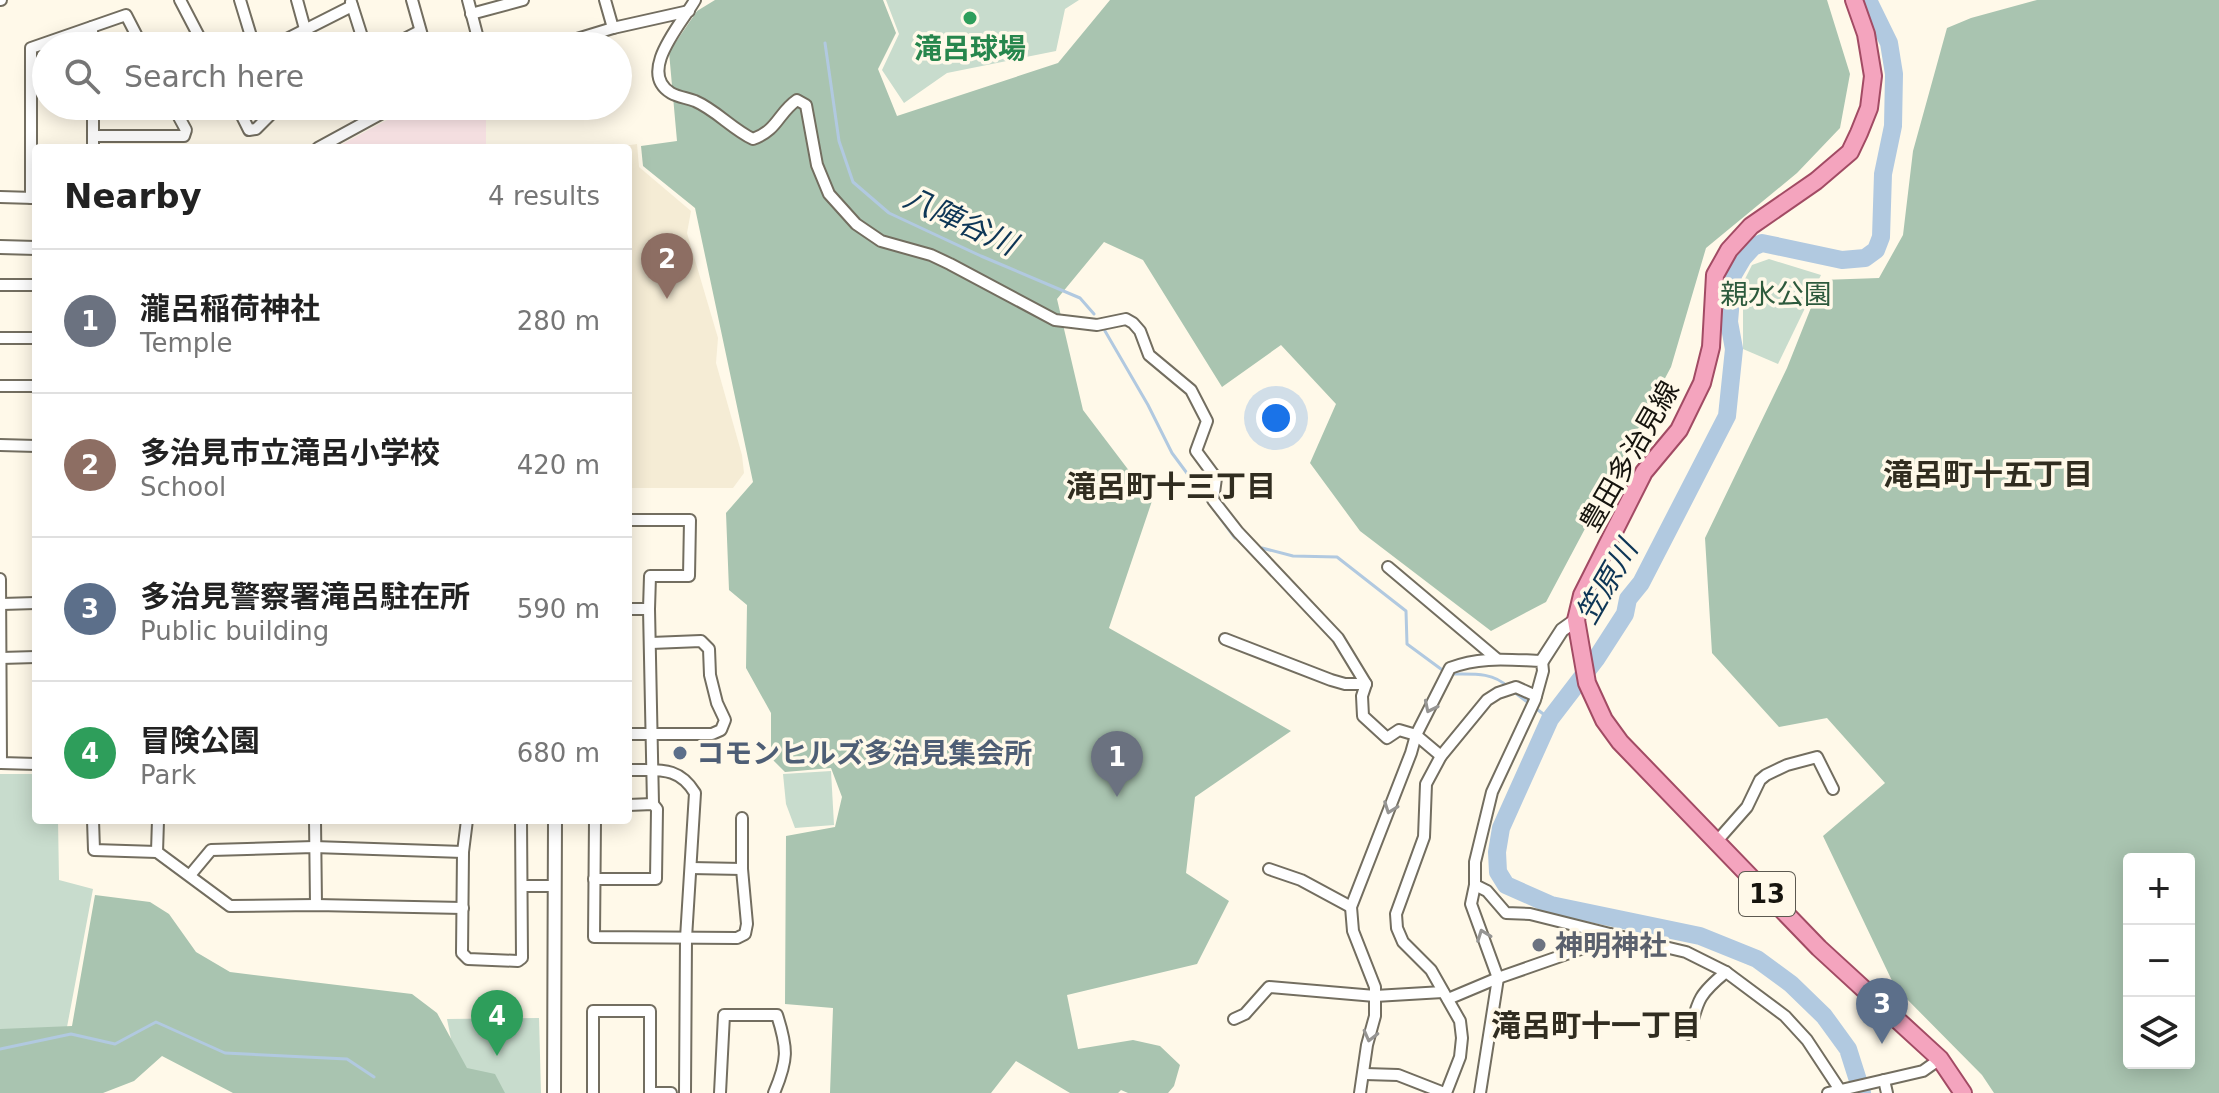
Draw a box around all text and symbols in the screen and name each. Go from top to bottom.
marker: 滝呂球場 [961,9,979,27]
search box [32,32,632,120]
place label: 滝呂球場 [914,32,1026,65]
icon: search [60,54,104,98]
text: Search here [124,59,304,94]
text: Nearby [64,176,202,216]
water label: 八陣谷川 [898,179,1025,263]
text: 4 results [488,181,600,211]
pin: 2 [641,233,693,299]
park label: 親水公園 [1720,278,1832,311]
text: 瀧呂稲荷神社 [140,291,320,326]
text: 1 [81,306,99,336]
text: 280 m [517,306,600,336]
text: Temple [140,328,233,358]
street label: 豊田多治見線 [1573,375,1686,537]
your location [1256,398,1296,438]
text: 多治見市立滝呂小学校 [140,435,440,470]
text: 2 [81,450,99,480]
text: 420 m [517,450,600,480]
district label: 滝呂町十五丁目 [1883,457,2093,492]
district label: 滝呂町十三丁目 [1066,469,1276,504]
text: School [140,472,226,502]
water label: 笠原川 [1569,531,1646,629]
text: 多治見警察署滝呂駐在所 [140,579,470,614]
text: 3 [81,594,99,624]
text: 590 m [517,594,600,624]
text: Public building [140,616,329,646]
one-way arrow [1424,698,1439,713]
text: 冒険公園 [140,723,260,758]
pin: 1 [1091,731,1143,797]
place label: コモンヒルズ多治見集会所 [696,737,1032,770]
text: 4 [81,738,99,768]
text: 680 m [517,738,600,768]
marker: コモンヒルズ多治見集会所 [671,744,689,762]
text: Park [140,760,196,790]
one-way arrow [1383,801,1400,815]
map controls [2123,853,2195,1069]
button: + [2123,853,2195,925]
road number: 13 [1739,872,1795,916]
button: − [2123,925,2195,997]
one-way arrow [1477,929,1493,943]
place label: 神明神社 [1555,929,1667,962]
marker: 神明神社 [1530,936,1548,954]
pin: 3 [1856,978,1908,1044]
pin: 4 [471,990,523,1056]
button: layers [2123,997,2195,1069]
district label: 滝呂町十一丁目 [1491,1008,1701,1043]
one-way arrow [1362,1029,1379,1043]

